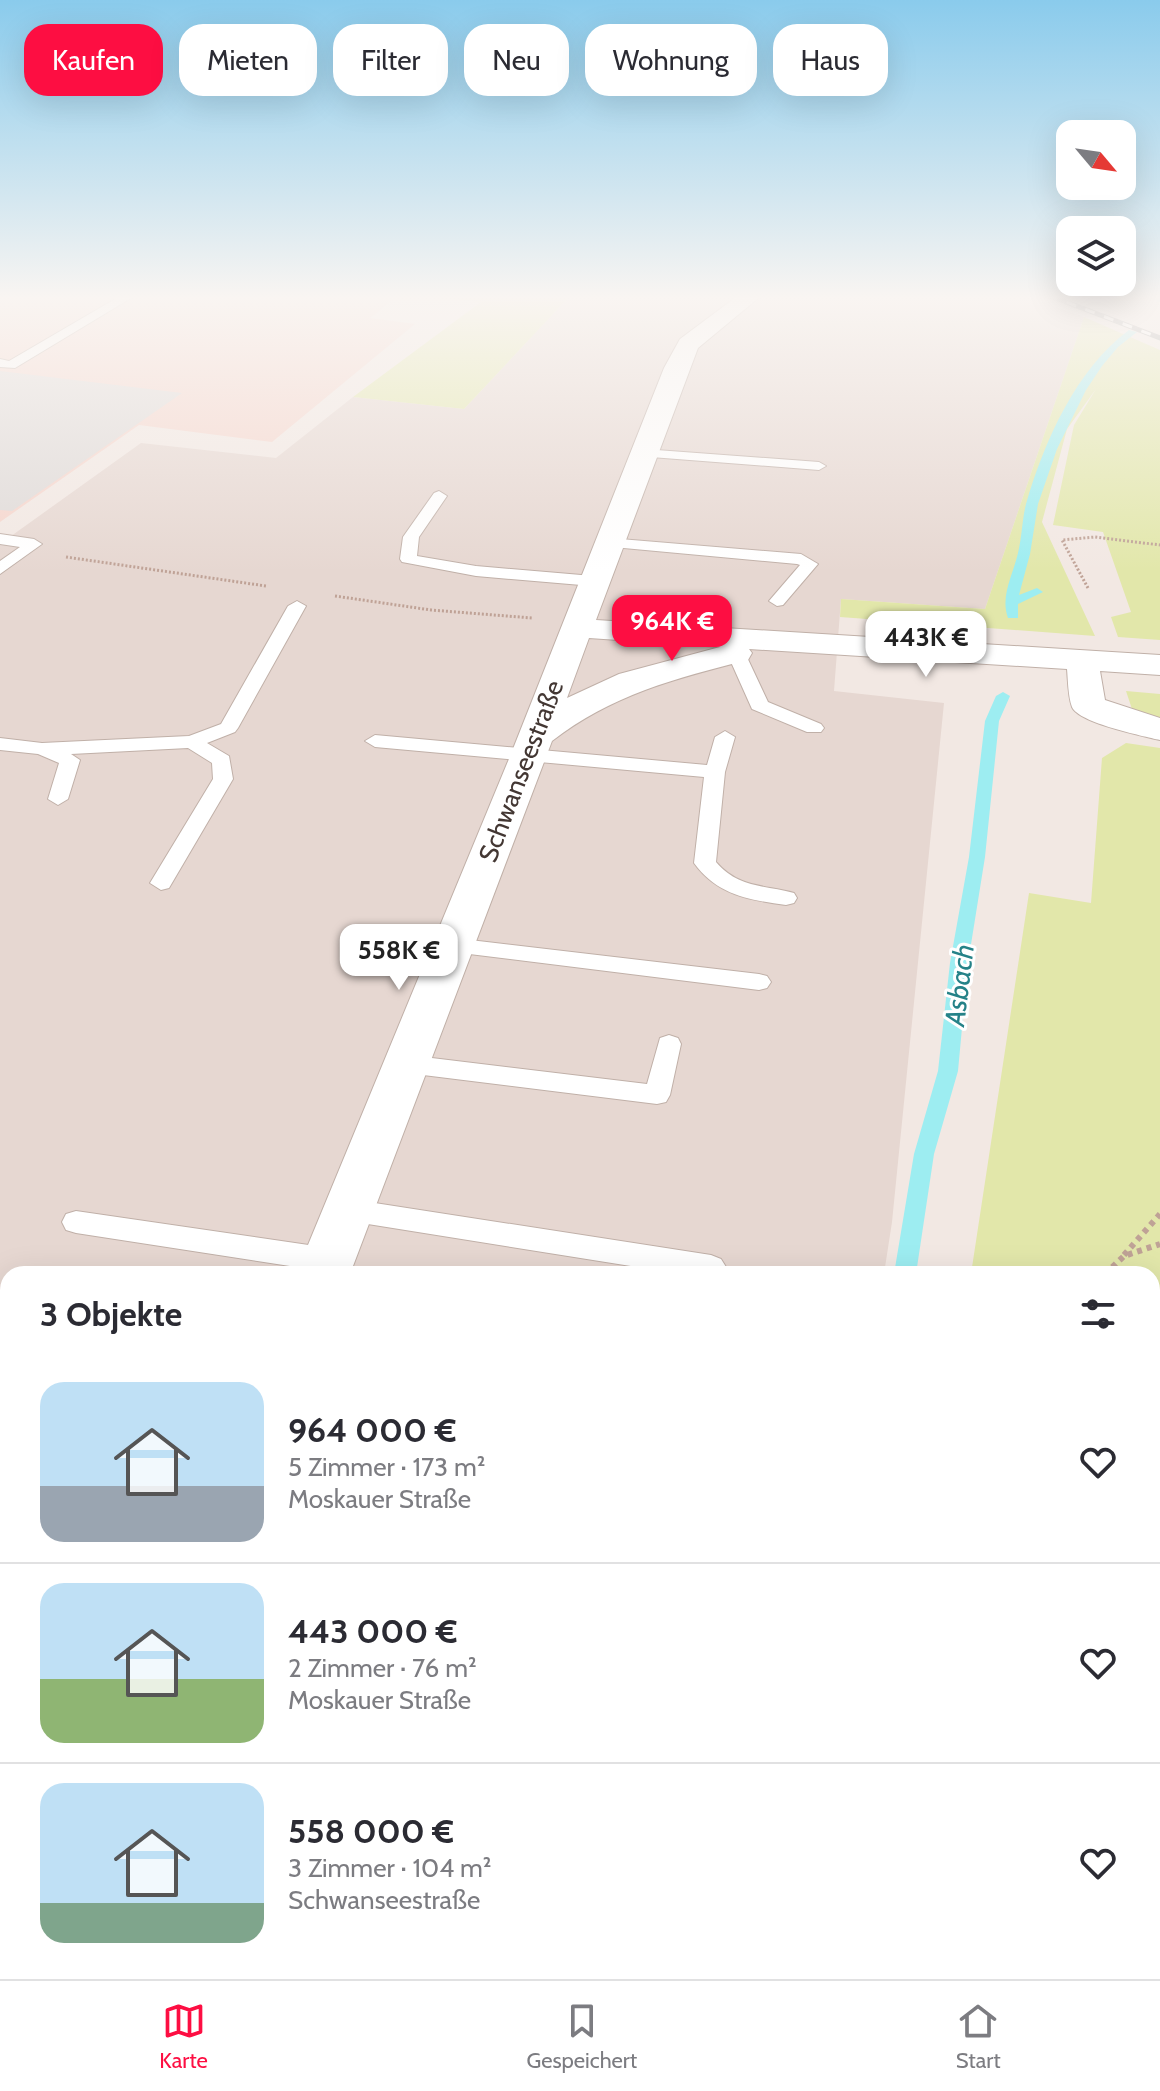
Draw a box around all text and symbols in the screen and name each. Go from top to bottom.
chip: Kaufen [24,24,163,96]
chip: Mieten [179,24,317,96]
chip: Filter [333,24,448,96]
chip: Neu [464,24,569,96]
chip: Wohnung [585,24,757,96]
chip: Haus [773,24,888,96]
north arrow [1056,120,1136,200]
map controls [1056,120,1136,296]
button: layers [1056,216,1136,296]
pin: 964K € [607,595,737,663]
text: 964K € [630,605,714,637]
pin: 443K € [861,611,991,679]
text: 443K € [883,621,969,653]
street label: Schwanseestraße [472,676,570,866]
pin: 558K € [334,924,464,992]
text: 558K € [358,934,440,966]
water label: Asbach [937,942,981,1030]
icon: filters [1076,1292,1120,1336]
text: 3 Objekte [40,1293,182,1335]
text: 964 000 € [288,1409,456,1451]
icon: home [104,1414,200,1510]
icon: heart [1076,1440,1120,1484]
text: 5 Zimmer · 173 m² [288,1451,485,1483]
text: Moskauer Straße [288,1483,471,1515]
text: 443 000 € [288,1610,458,1652]
icon: home [104,1615,200,1711]
icon: heart [1076,1641,1120,1685]
text: 2 Zimmer · 76 m² [288,1652,477,1684]
text: Moskauer Straße [288,1684,471,1716]
text: 558 000 € [288,1810,454,1852]
icon: home [104,1815,200,1911]
icon: heart [1076,1841,1120,1885]
text: 3 Zimmer · 104 m² [288,1852,492,1884]
text: Schwanseestraße [288,1884,480,1916]
tab: Karte [159,1999,208,2074]
tab: Gespeichert [526,1999,637,2074]
tab: Start [956,1999,1001,2074]

